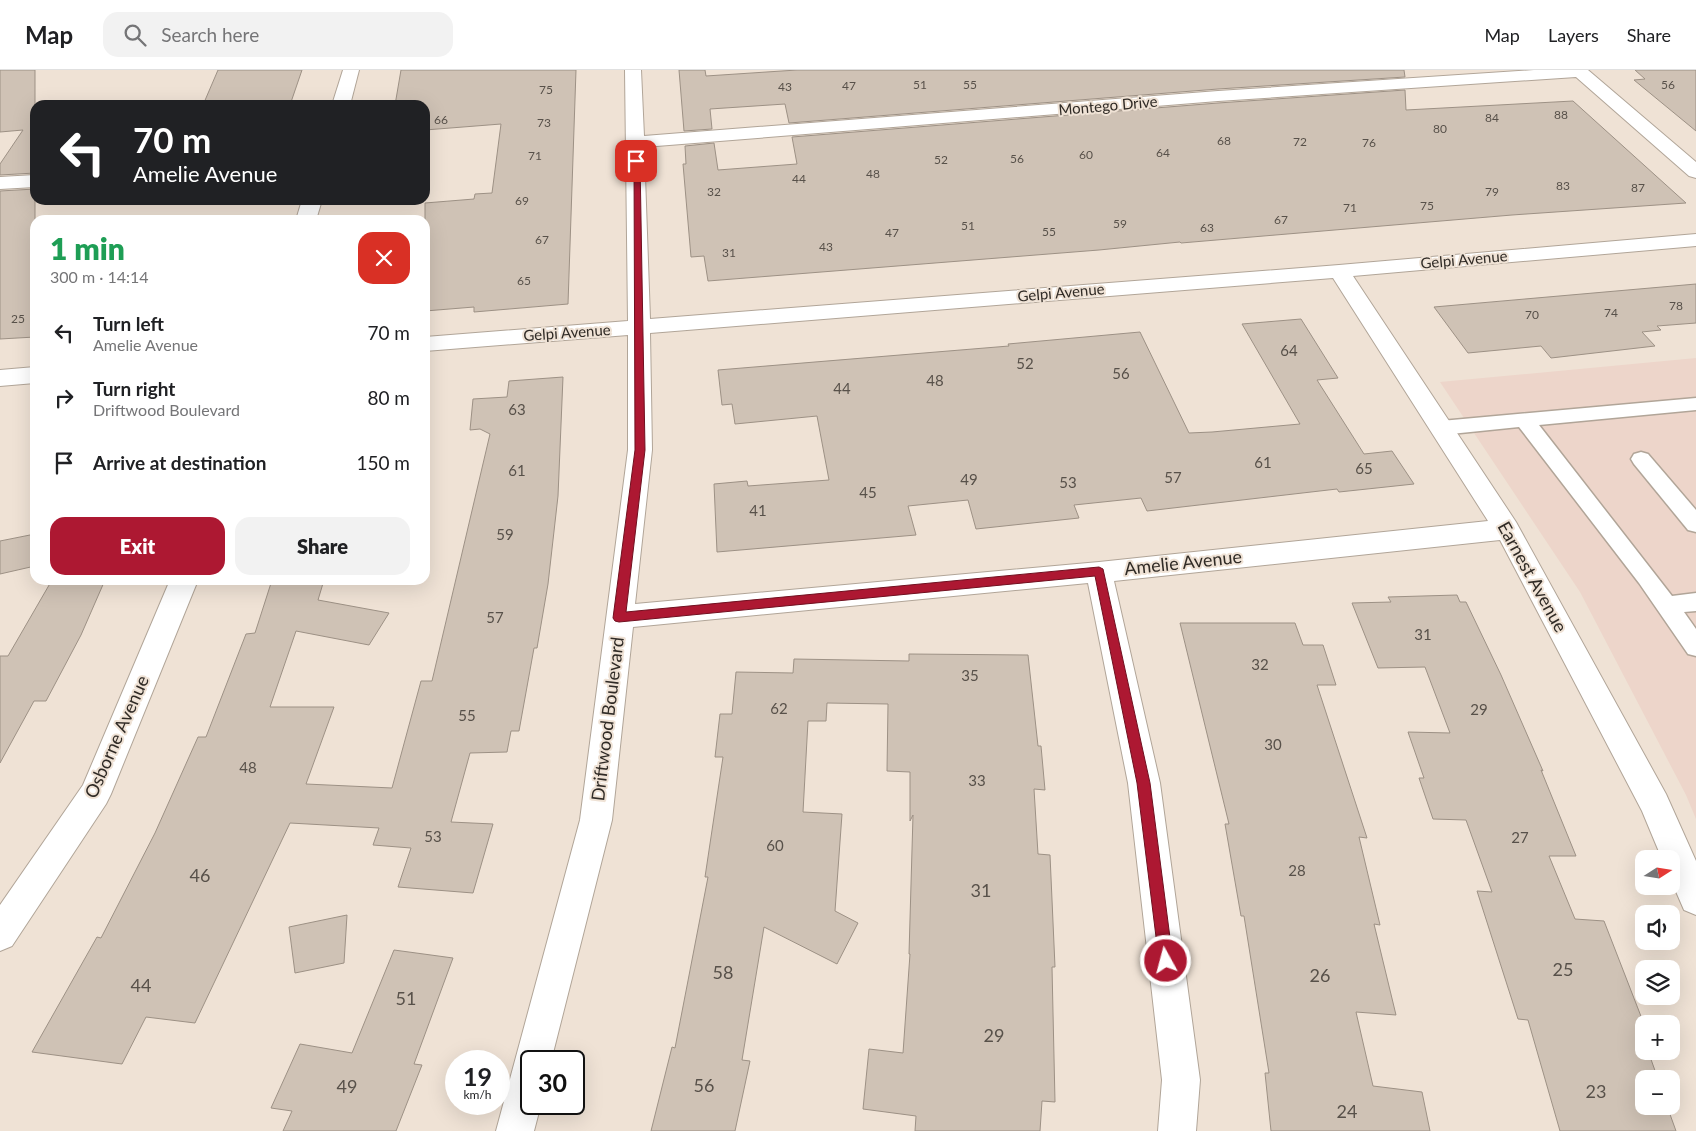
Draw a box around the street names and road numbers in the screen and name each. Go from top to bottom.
street label: Montego Drive [1058,92,1158,118]
street label: Gelpi Avenue [1420,246,1508,272]
street label: Gelpi Avenue [1017,279,1105,305]
street label: Gelpi Avenue [523,320,611,344]
street label: Earnest Avenue [1493,517,1572,636]
street label: Amelie Avenue [1123,545,1243,579]
street label: Driftwood Boulevard [586,635,628,802]
street label: Osborne Avenue [79,672,153,801]

